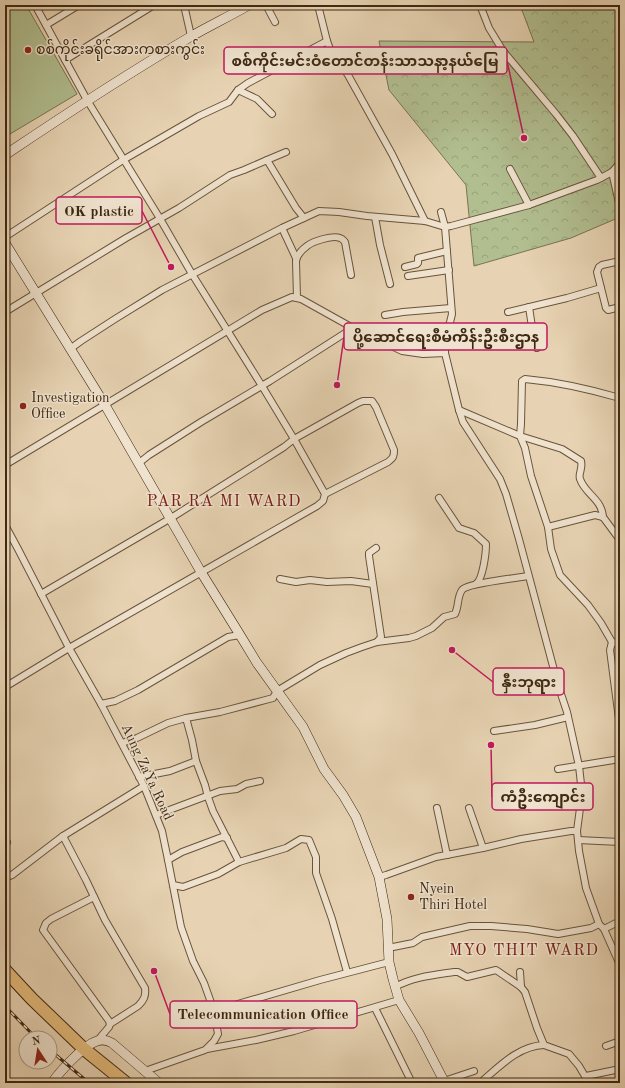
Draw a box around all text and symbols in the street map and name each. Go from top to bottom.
place label: စစ်ကိုင်းခရိုင်အားကစားကွင်း [36,39,205,61]
marker: စစ်ကိုင်းခရိုင်အားကစားကွင်း [23,45,33,55]
callout: စစ်ကိုင်းမင်းဝံတောင်တန်းသာသနာ့နယ်မြေ [224,47,507,74]
text: စစ်ကိုင်းမင်းဝံတောင်တန်းသာသနာ့နယ်မြေ [232,51,498,73]
callout: OK plastic [56,197,142,224]
text: OK plastic [64,205,134,220]
callout: ပို့ဆောင်ရေးစီမံကိန်းဦးစီးဌာန [344,323,547,350]
text: ပို့ဆောင်ရေးစီမံကိန်းဦးစီးဌာန [353,327,539,349]
place label: Investigation Office [31,391,110,421]
marker: Investigation Office [18,401,28,411]
district label: PAR RA MI WARD [146,494,302,510]
callout: နှီးဘုရား [493,668,564,695]
text: နှီးဘုရား [502,672,556,694]
street label: Aung ZaYa Road [119,722,175,822]
callout: ကံဦးကျောင်း [492,783,593,810]
text: ကံဦးကျောင်း [501,787,585,809]
place label: Nyein Thiri Hotel [419,882,487,912]
marker: Nyein Thiri Hotel [406,892,416,902]
district label: MYO THIT WARD [449,943,599,959]
callout: Telecommunication Office [170,1001,357,1028]
text: Telecommunication Office [177,1008,349,1023]
north arrow [18,1030,58,1070]
text: N [31,1035,42,1048]

